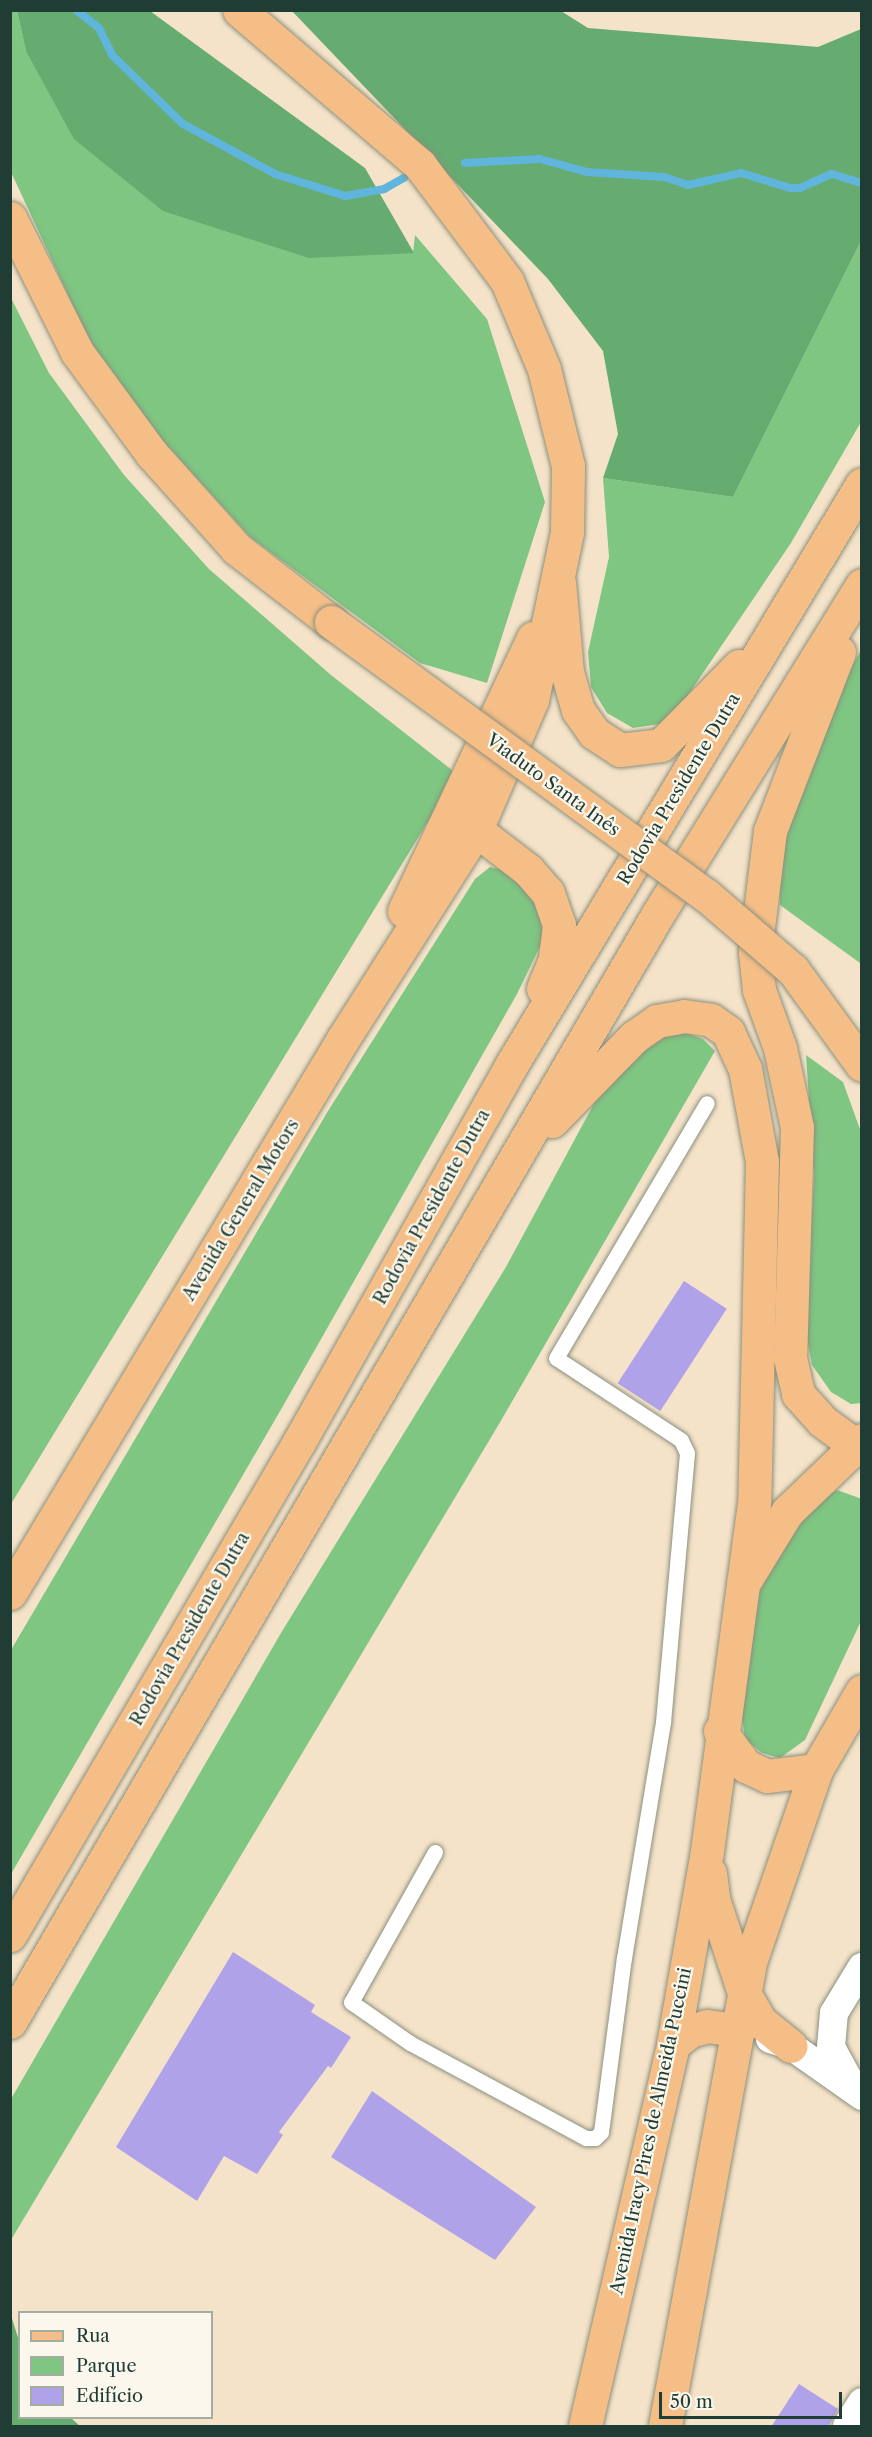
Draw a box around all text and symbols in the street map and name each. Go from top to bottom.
street label: Rodovia Presidente Dutra [613,689,745,889]
street label: Viaduto Santa Inês [482,729,624,841]
street label: Rodovia Presidente Dutra [369,1105,495,1309]
street label: Avenida General Motors [178,1115,304,1305]
street label: Rodovia Presidente Dutra [126,1528,254,1730]
street label: Avenida Iracy Pires de Almeida Puccini [606,1965,696,2297]
legend [18,2311,213,2419]
text: Rua [76,2325,110,2347]
text: Parque [76,2355,137,2377]
scale bar [662,2380,845,2418]
text: Edifício [76,2385,143,2407]
text: 50 m [670,2391,713,2413]

